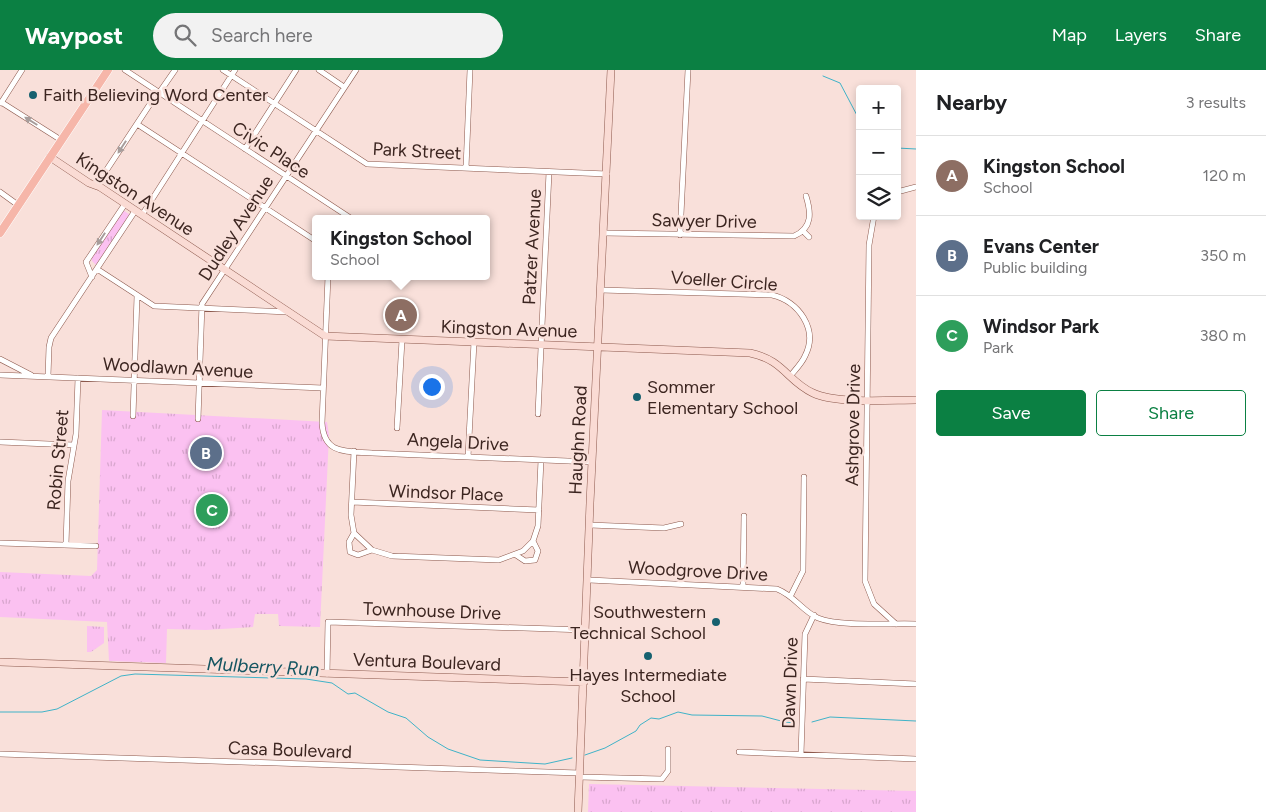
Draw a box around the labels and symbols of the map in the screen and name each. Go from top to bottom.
place label: Faith Believing Word Center [43,84,268,106]
marker: Faith Believing Word Center [27,89,39,101]
one-way arrow [25,116,38,126]
street label: Civic Place [228,117,314,183]
street label: Park Street [372,138,462,164]
one-way arrow [117,141,127,154]
street label: Kingston Avenue [72,148,198,241]
street label: Dudley Avenue [194,171,278,285]
street label: Patzer Avenue [518,188,546,306]
street label: Sawyer Drive [651,209,757,233]
one-way arrow [96,233,105,246]
street label: Voeller Circle [670,266,778,296]
pin: A [385,296,417,334]
street label: Kingston Avenue [440,316,578,342]
street label: Woodlawn Avenue [102,353,254,383]
street label: Ashgrove Drive [841,363,865,486]
your location [419,374,445,400]
place label: Sommer Elementary School [647,376,798,419]
street label: Haughn Road [564,385,592,495]
marker: Sommer Elementary School [631,391,643,403]
street label: Robin Street [43,408,73,511]
street label: Angela Drive [407,428,510,456]
pin: B [190,434,222,472]
street label: Windsor Place [388,480,504,506]
pin: C [196,491,228,529]
street label: Woodgrove Drive [628,556,769,586]
street label: Townhouse Drive [363,598,502,624]
place label: Southwestern Technical School [570,601,706,644]
marker: Southwestern Technical School [710,616,722,628]
street label: Dawn Drive [777,637,803,729]
street label: Ventura Boulevard [353,648,501,676]
marker: Hayes Intermediate School [642,650,654,662]
water label: Mulberry Run [206,652,320,681]
place label: Hayes Intermediate School [569,664,727,707]
street label: Casa Boulevard [228,737,352,763]

